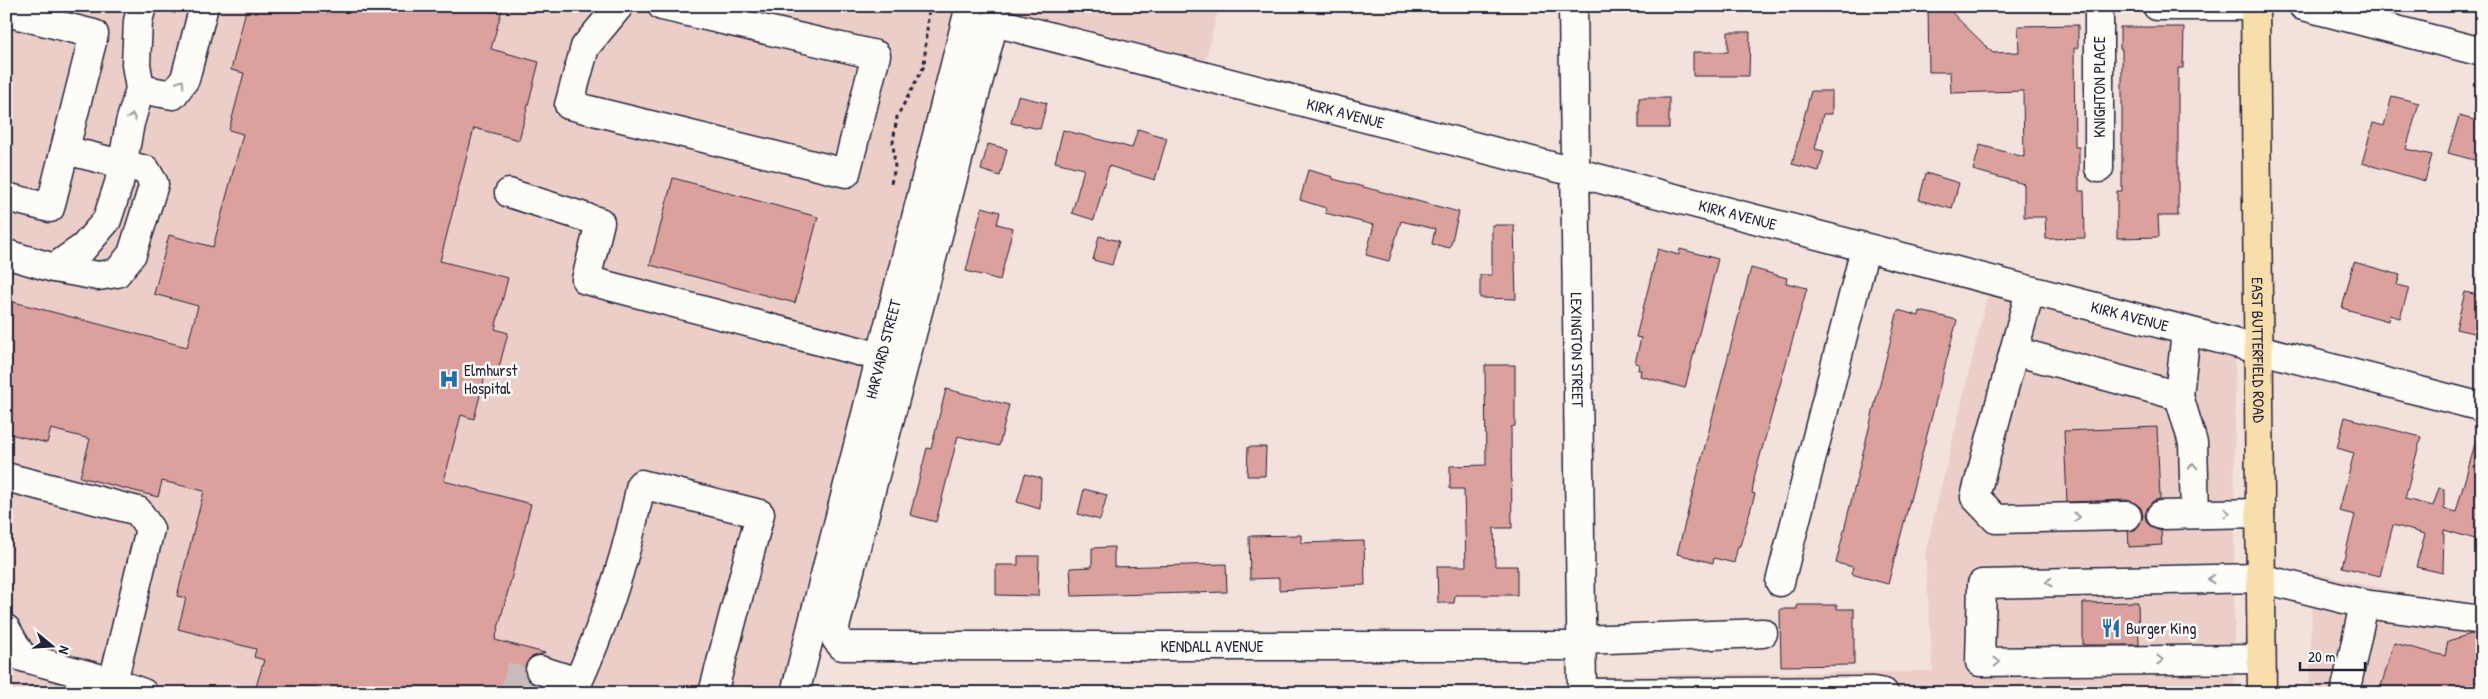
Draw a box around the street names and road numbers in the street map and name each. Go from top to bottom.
street label: KNIGHTON PLACE [2088,36,2110,138]
street label: KIRK AVENUE [1304,92,1387,134]
street label: KIRK AVENUE [1696,194,1779,235]
street label: EAST BUTTERFIELD ROAD [2247,277,2270,423]
street label: LEXINGTON STREET [1566,292,1589,408]
street label: KIRK AVENUE [2088,295,2171,337]
street label: HARVARD STREET [859,296,906,401]
street label: KENDALL AVENUE [1160,635,1264,657]

